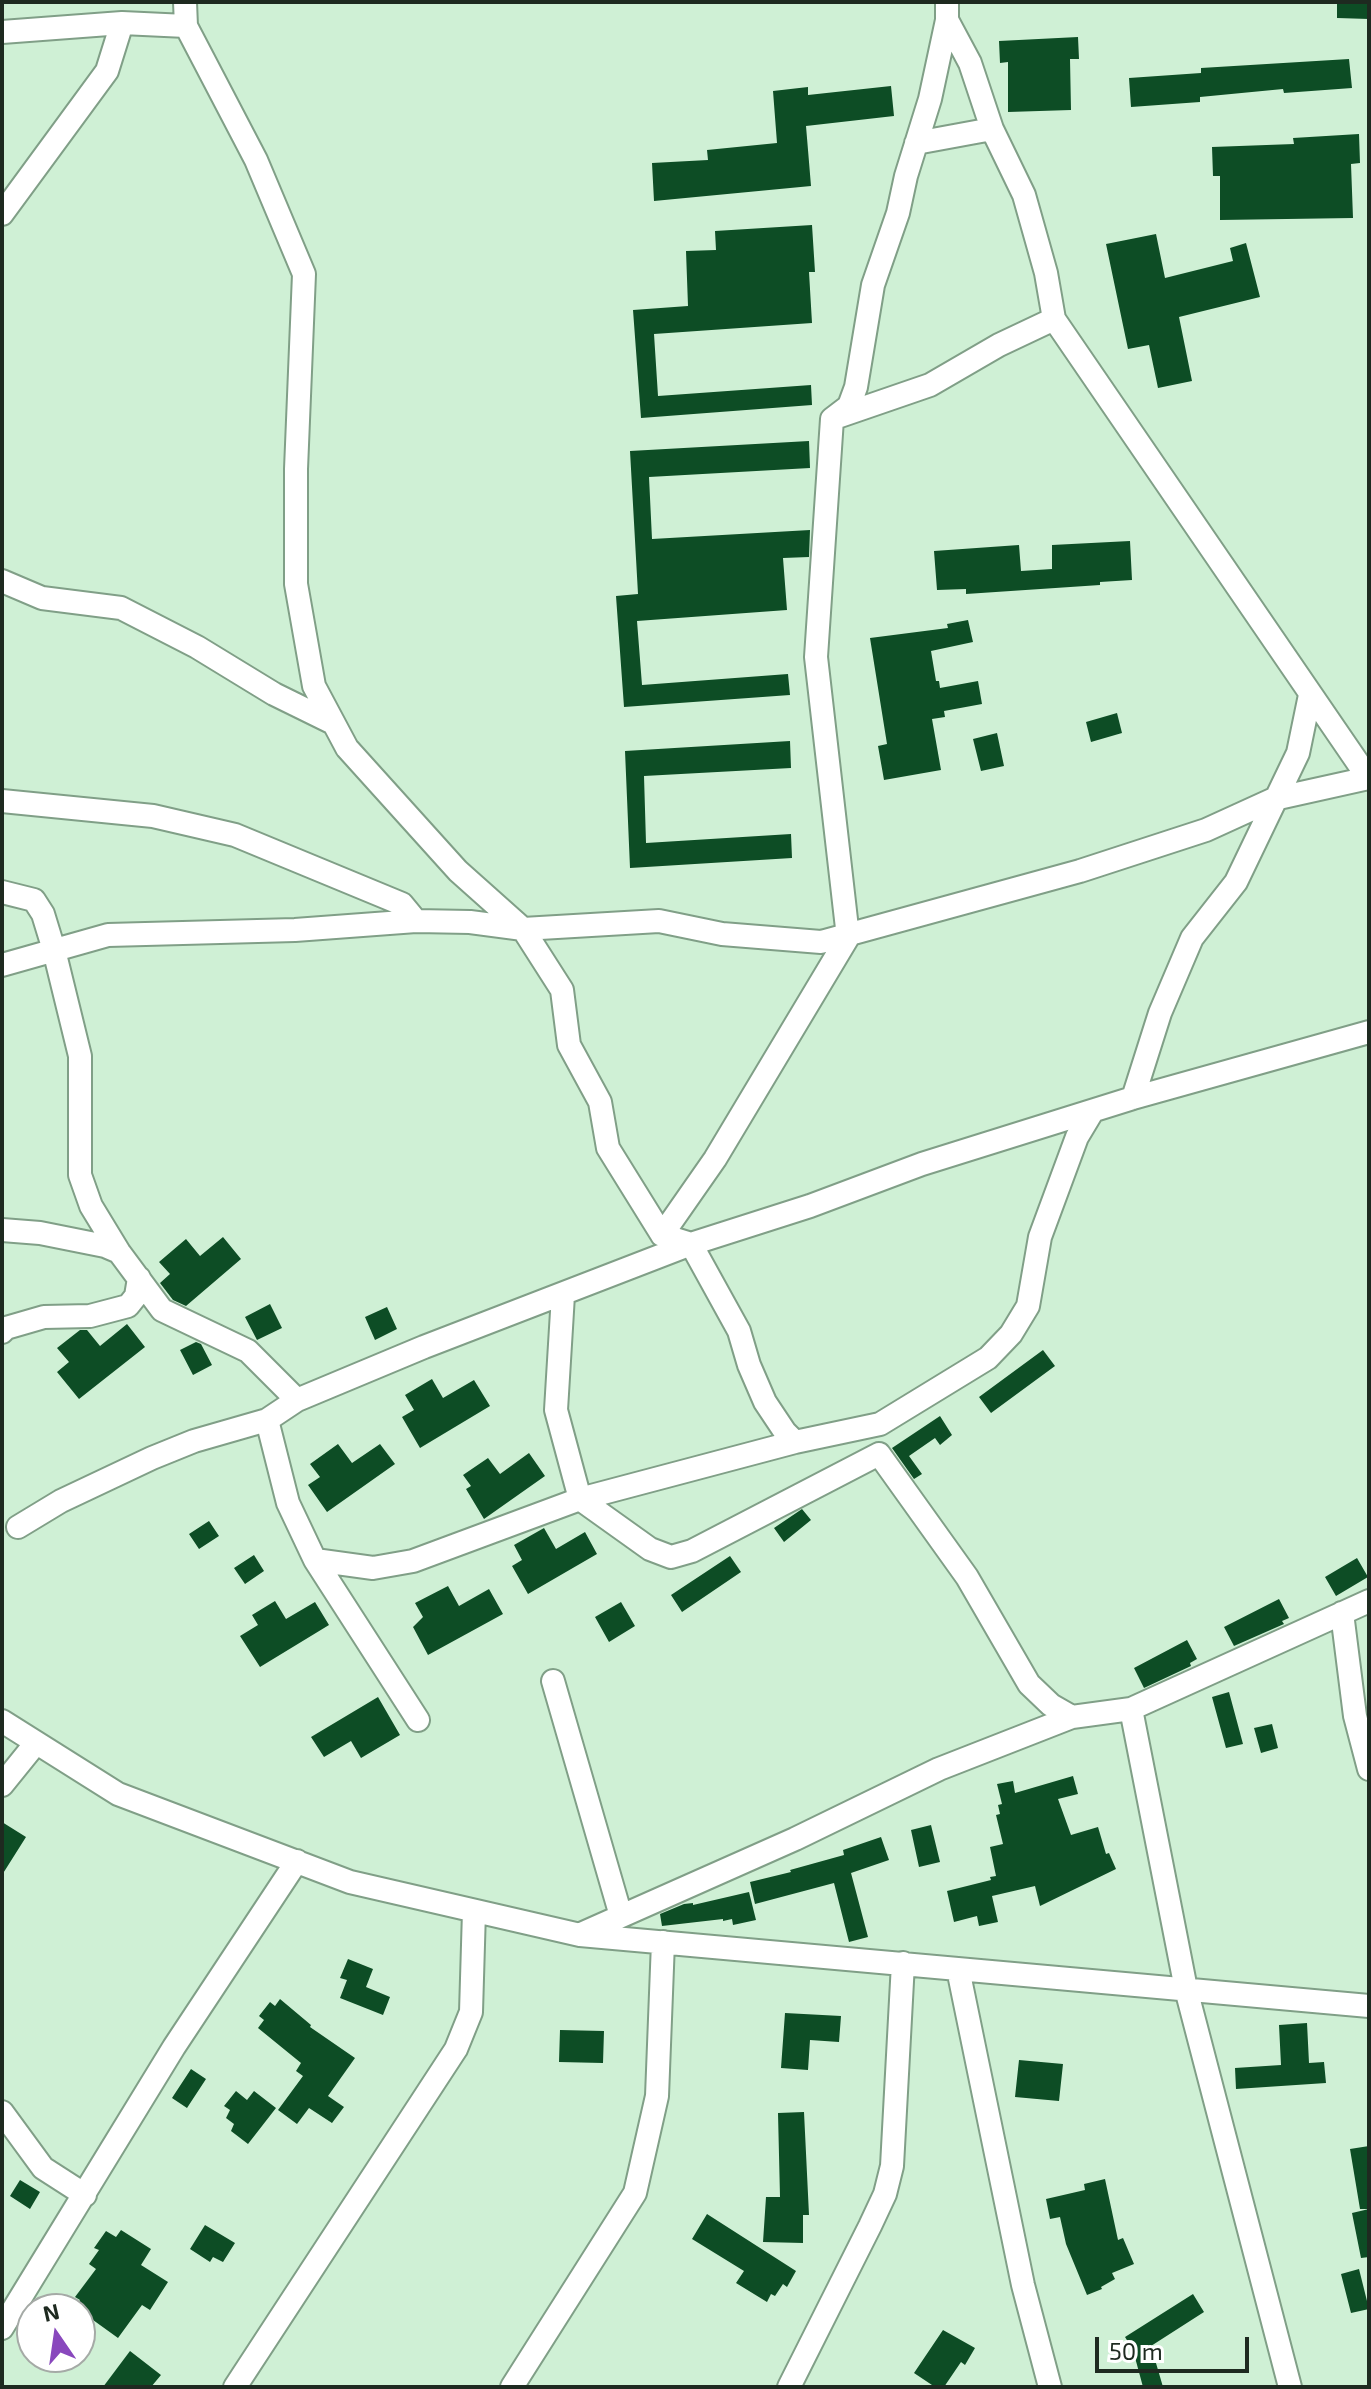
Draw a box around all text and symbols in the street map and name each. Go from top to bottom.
north arrow [16,2293,96,2373]
text: N [40,2297,62,2326]
scale bar [1099,2321,1253,2371]
text: 50 m [1109,2336,1163,2365]

